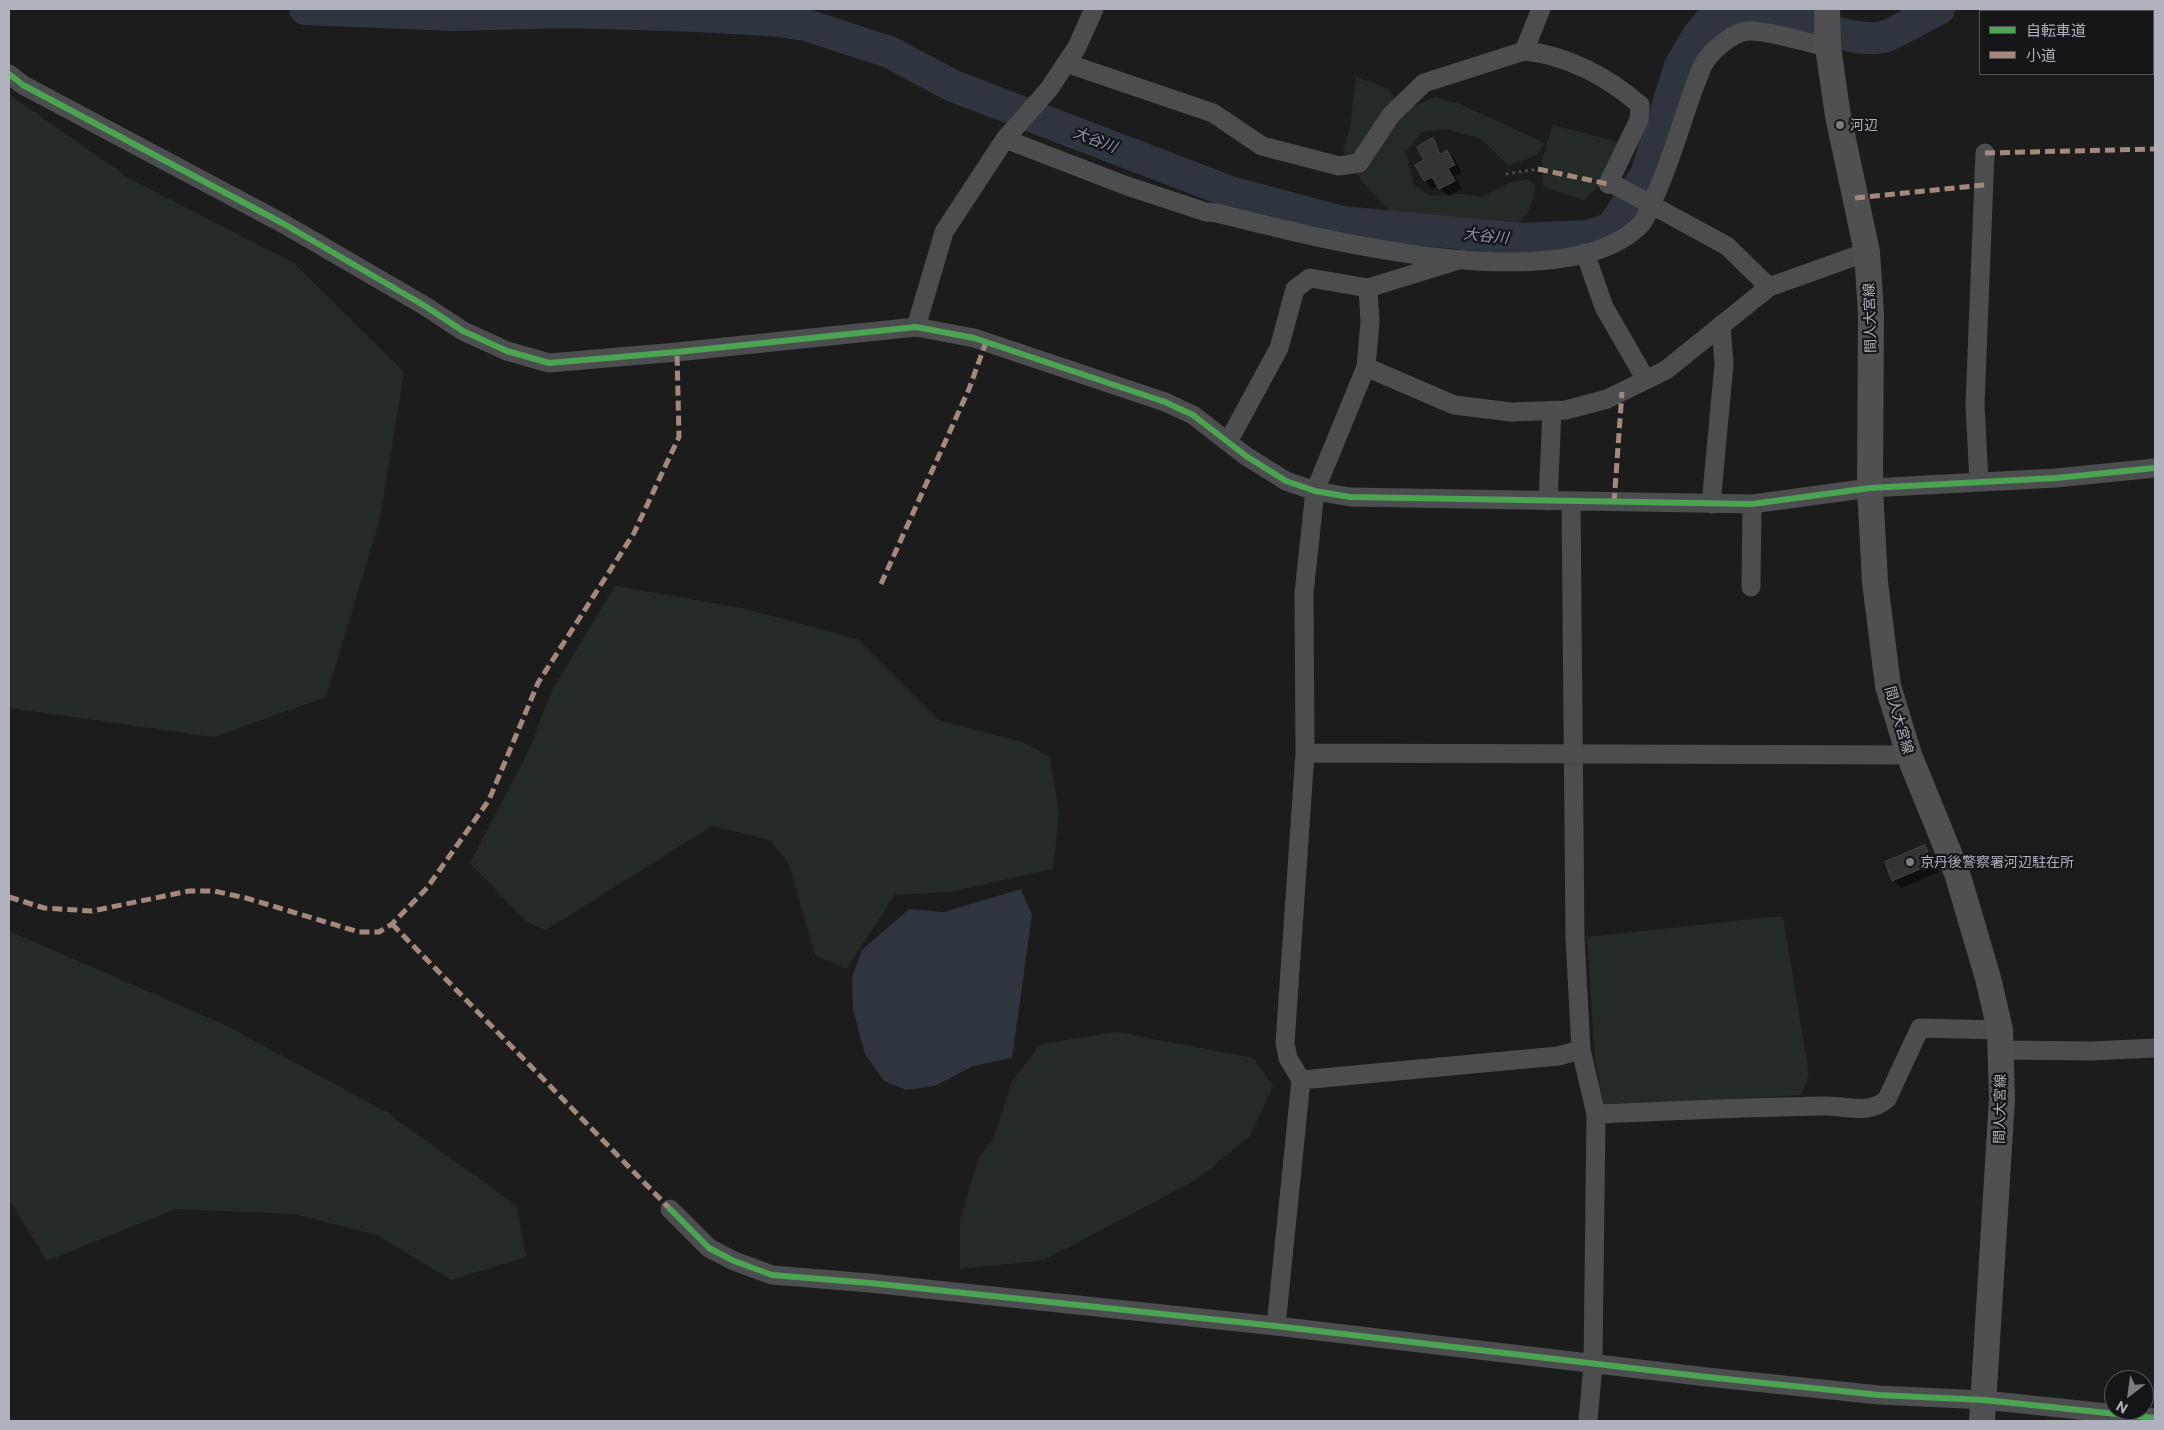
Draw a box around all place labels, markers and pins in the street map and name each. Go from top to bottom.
place label: 河辺 [1850,117,1878,133]
marker: 河辺 [1834,119,1846,131]
place label: 京丹後警察署河辺駐在所 [1920,854,2074,870]
marker: 京丹後警察署河辺駐在所 [1904,856,1916,868]

